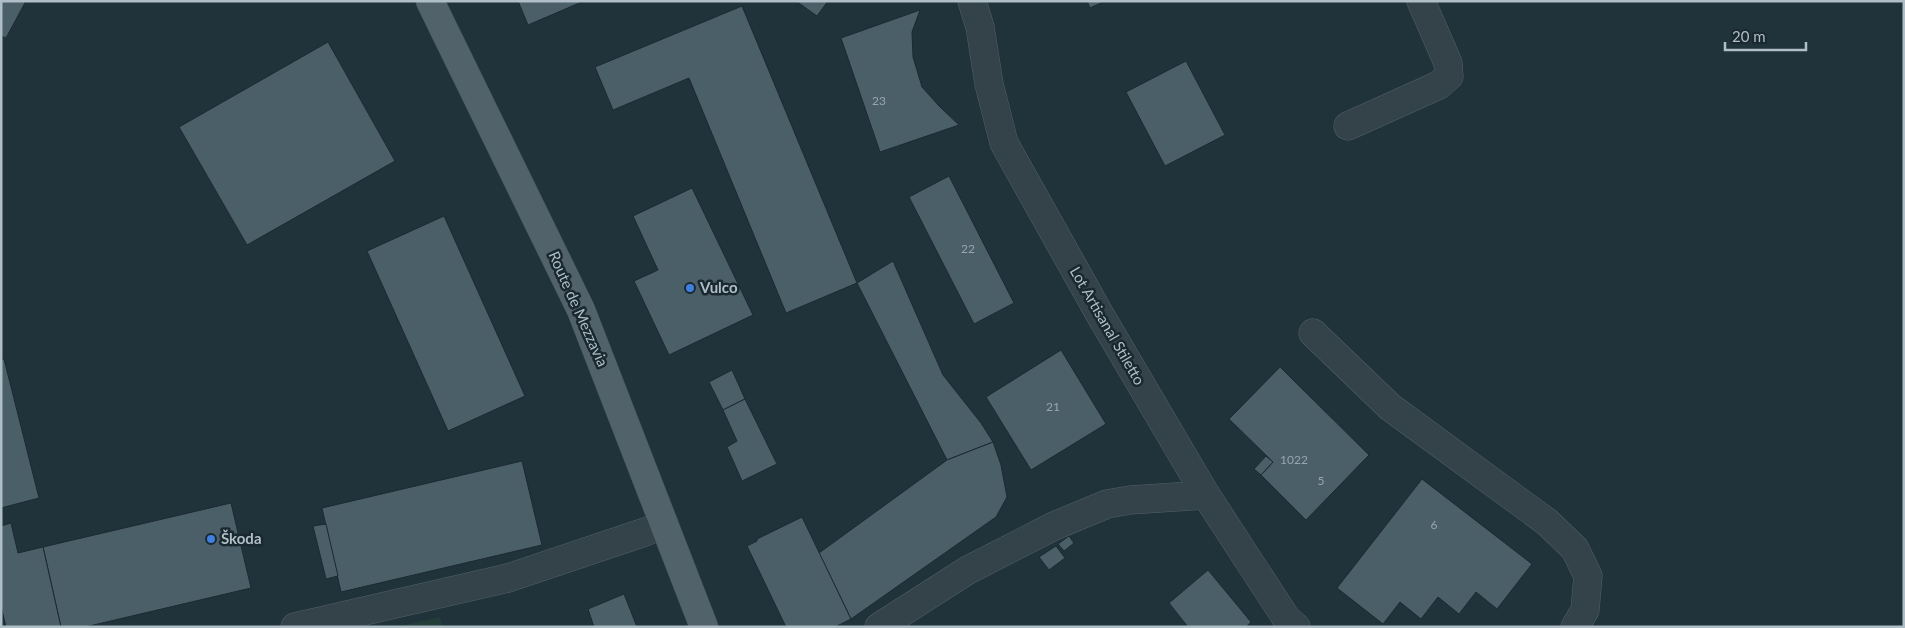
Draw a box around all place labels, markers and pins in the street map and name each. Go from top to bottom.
place label: Vulco [699,278,738,296]
marker: Vulco [684,282,696,294]
place label: Škoda [221,529,262,547]
marker: Škoda [205,533,217,545]

